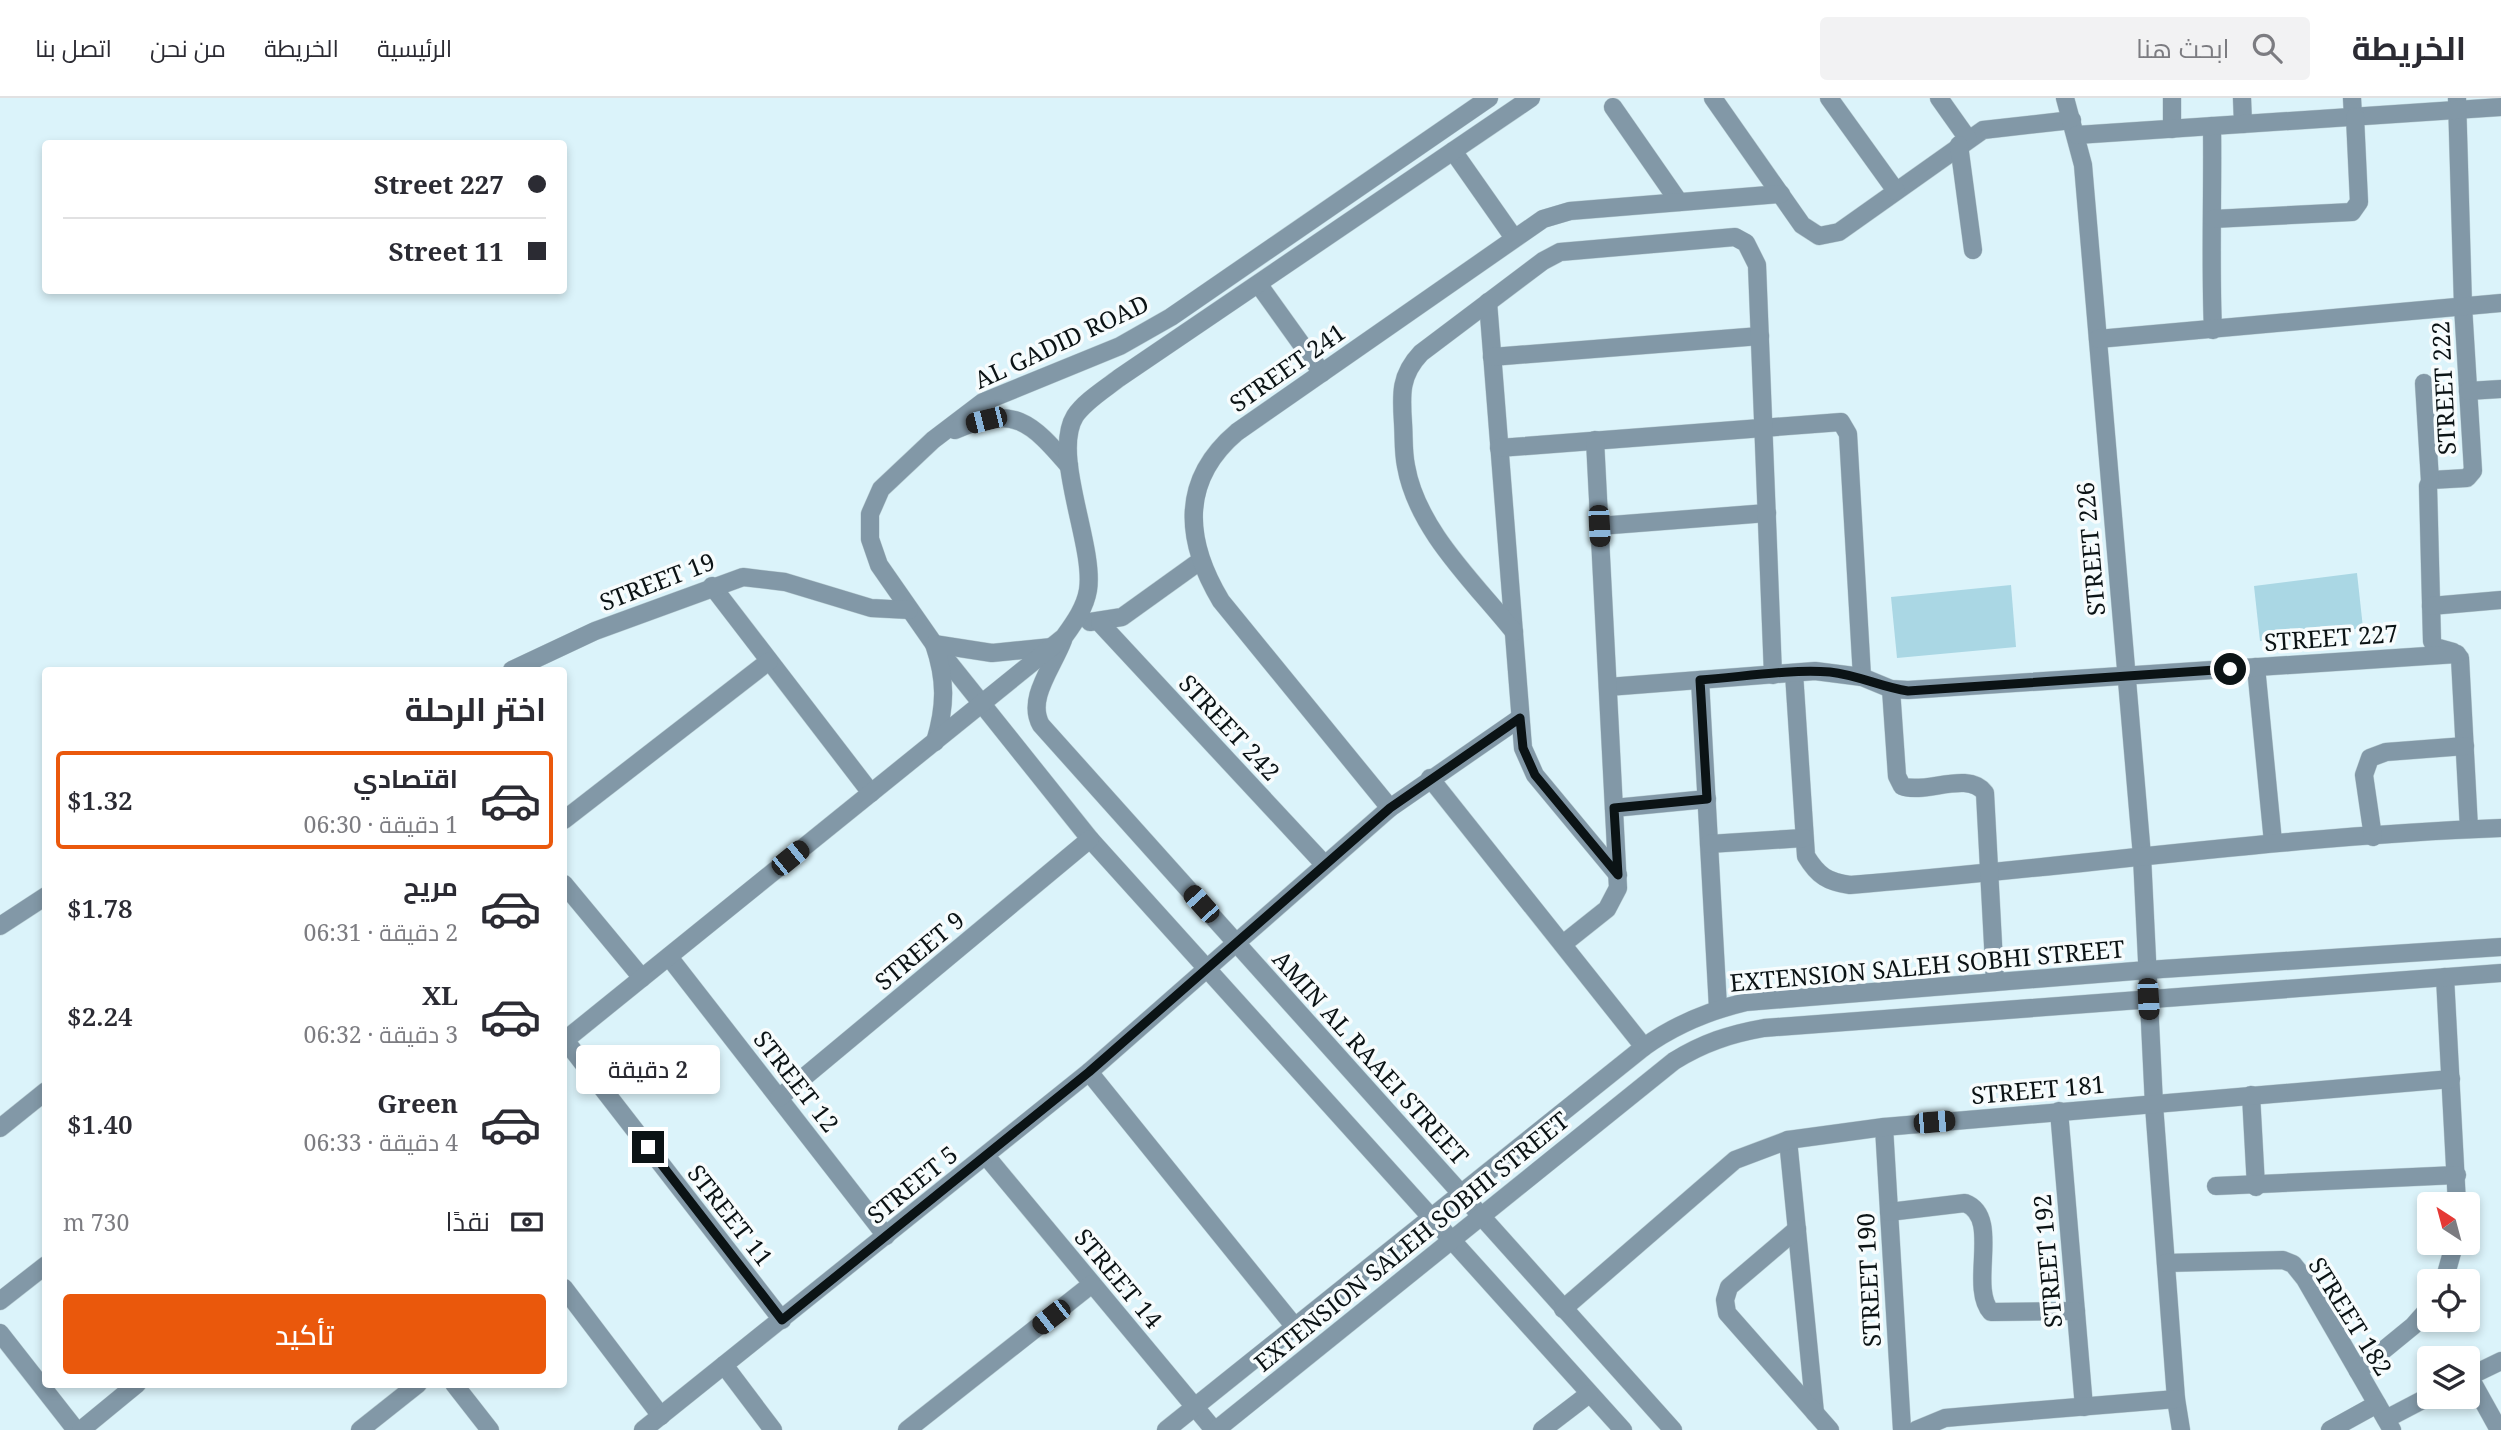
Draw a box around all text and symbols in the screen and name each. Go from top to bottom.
search box [1820,17,2310,80]
text: الخريطة [2352,25,2466,70]
icon: search [2248,29,2286,67]
text: ابحث هنا [2136,30,2230,66]
text: اتصل بنا [35,31,112,64]
text: من نحن [150,31,226,64]
text: الخريطة [264,31,339,64]
text: الرئيسية [377,31,452,64]
text: Street 227 [374,166,504,202]
text: Street 11 [388,233,504,269]
street label: AL GADID ROAD [968,286,1154,396]
street label: STREET 241 [1223,315,1351,419]
street label: STREET 222 [2423,320,2463,456]
car [964,405,1009,435]
street label: STREET 226 [2068,481,2112,617]
car [1588,504,1611,548]
street label: STREET 19 [595,544,719,618]
street label: STREET 227 [2263,616,2399,658]
route start [2214,653,2246,685]
street label: STREET 242 [1172,667,1288,787]
text: اختر الرحلة [405,687,546,730]
text: اقتصادي [353,760,458,796]
icon: car [479,769,542,832]
text: $1.32 [67,782,133,818]
text: 1 دقيقة · 06:30 [304,808,458,840]
car [768,837,813,879]
text: مريح [403,868,458,904]
icon: car [479,877,542,940]
car [1180,881,1223,927]
text: $1.78 [67,890,133,926]
street label: STREET 9 [867,903,971,997]
text: 2 دقيقة · 06:31 [304,916,458,948]
street label: EXTENSION SALEH SOBHI STREET [1728,931,2126,999]
street label: AMIN AL RAAEI STREET [1266,943,1477,1172]
text: XL [422,977,458,1013]
car [2137,977,2160,1021]
icon: car [479,985,542,1048]
text: $2.24 [67,998,133,1034]
text: 3 دقيقة · 06:32 [304,1018,458,1050]
street label: STREET 12 [747,1023,847,1139]
callout: 2 دقيقة [576,1046,720,1094]
text: 2 دقيقة [608,1053,688,1085]
street label: STREET 181 [1970,1067,2106,1111]
text: Green [377,1085,458,1121]
icon: car [479,1093,542,1156]
street label: EXTENSION SALEH SOBHI STREET [1247,1103,1575,1378]
text: $1.40 [67,1106,133,1142]
car [1913,1110,1956,1134]
text: 4 دقيقة · 06:33 [304,1126,458,1158]
route end [632,1131,664,1163]
street label: STREET 5 [860,1137,964,1231]
street label: STREET 11 [681,1157,781,1273]
north arrow [2417,1192,2480,1255]
map controls [2417,1192,2480,1409]
street label: STREET 192 [2025,1193,2069,1329]
text: نقدًا [446,1203,490,1239]
icon: cash [508,1203,546,1241]
text: 730 m [63,1206,129,1238]
street label: STREET 190 [1848,1212,1888,1348]
street label: STREET 14 [1068,1221,1171,1335]
street label: STREET 182 [2301,1250,2401,1382]
button: locate [2417,1269,2480,1332]
button: تأكيد [63,1294,546,1374]
car [1028,1296,1075,1338]
button: layers [2417,1346,2480,1409]

